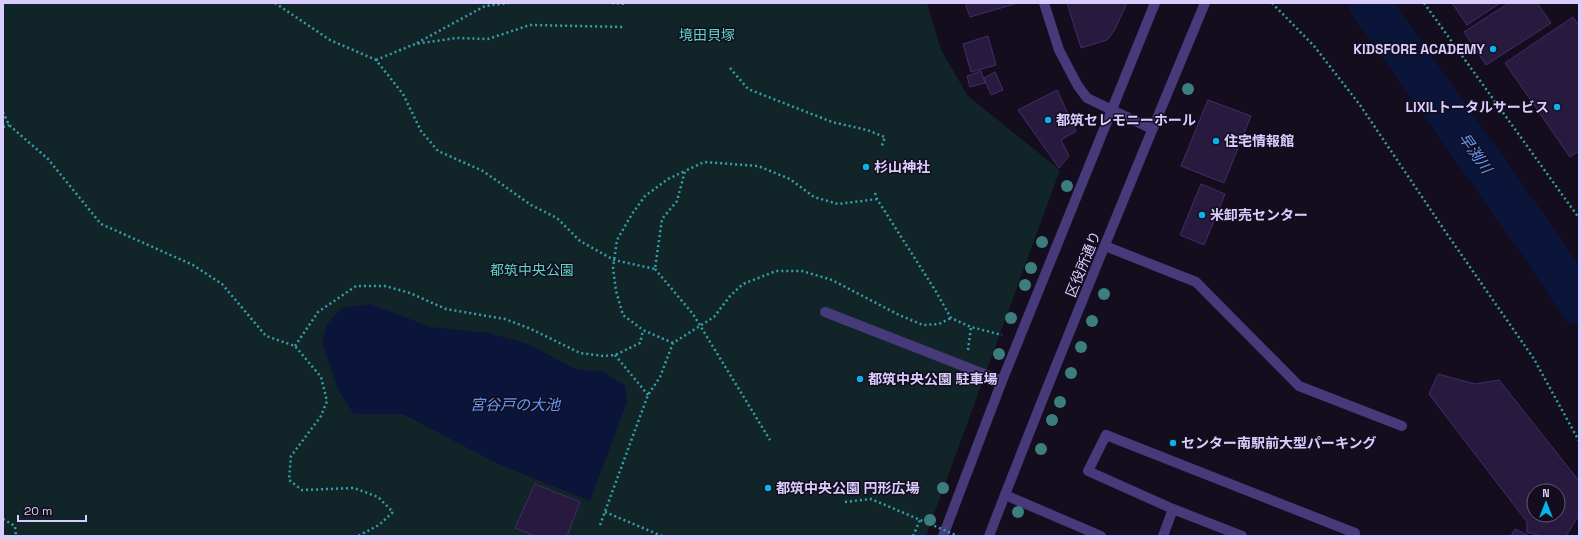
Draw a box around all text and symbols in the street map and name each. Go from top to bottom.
park label: 境田貝塚 [679,26,735,44]
place label: KIDSFORE ACADEMY [1353,40,1485,58]
marker: KIDSFORE ACADEMY [1488,44,1498,54]
place label: LIXILトータルサービス [1405,98,1549,116]
marker: LIXILトータルサービス [1552,102,1562,112]
place label: 都筑セレモニーホール [1056,111,1196,129]
marker: 都筑セレモニーホール [1043,115,1053,125]
water label: 早渕川 [1455,129,1497,178]
place label: 住宅情報館 [1224,132,1294,150]
marker: 住宅情報館 [1211,136,1221,146]
place label: 杉山神社 [874,158,930,176]
marker: 杉山神社 [861,162,871,172]
place label: 米卸売センター [1210,206,1308,224]
marker: 米卸売センター [1197,210,1207,220]
street label: 区役所通り [1062,228,1104,300]
park label: 都筑中央公園 [490,261,574,279]
place label: 都筑中央公園 駐車場 [868,370,998,388]
marker: 都筑中央公園 駐車場 [855,374,865,384]
water label: 宮谷戸の大池 [470,395,562,414]
place label: センター南駅前大型パーキング [1181,434,1377,452]
marker: センター南駅前大型パーキング [1168,438,1178,448]
place label: 都筑中央公園 円形広場 [776,479,920,497]
marker: 都筑中央公園 円形広場 [763,483,773,493]
north arrow [1526,483,1566,523]
text: N [1542,486,1550,500]
scale bar [18,497,86,523]
text: 20 m [24,503,52,519]

